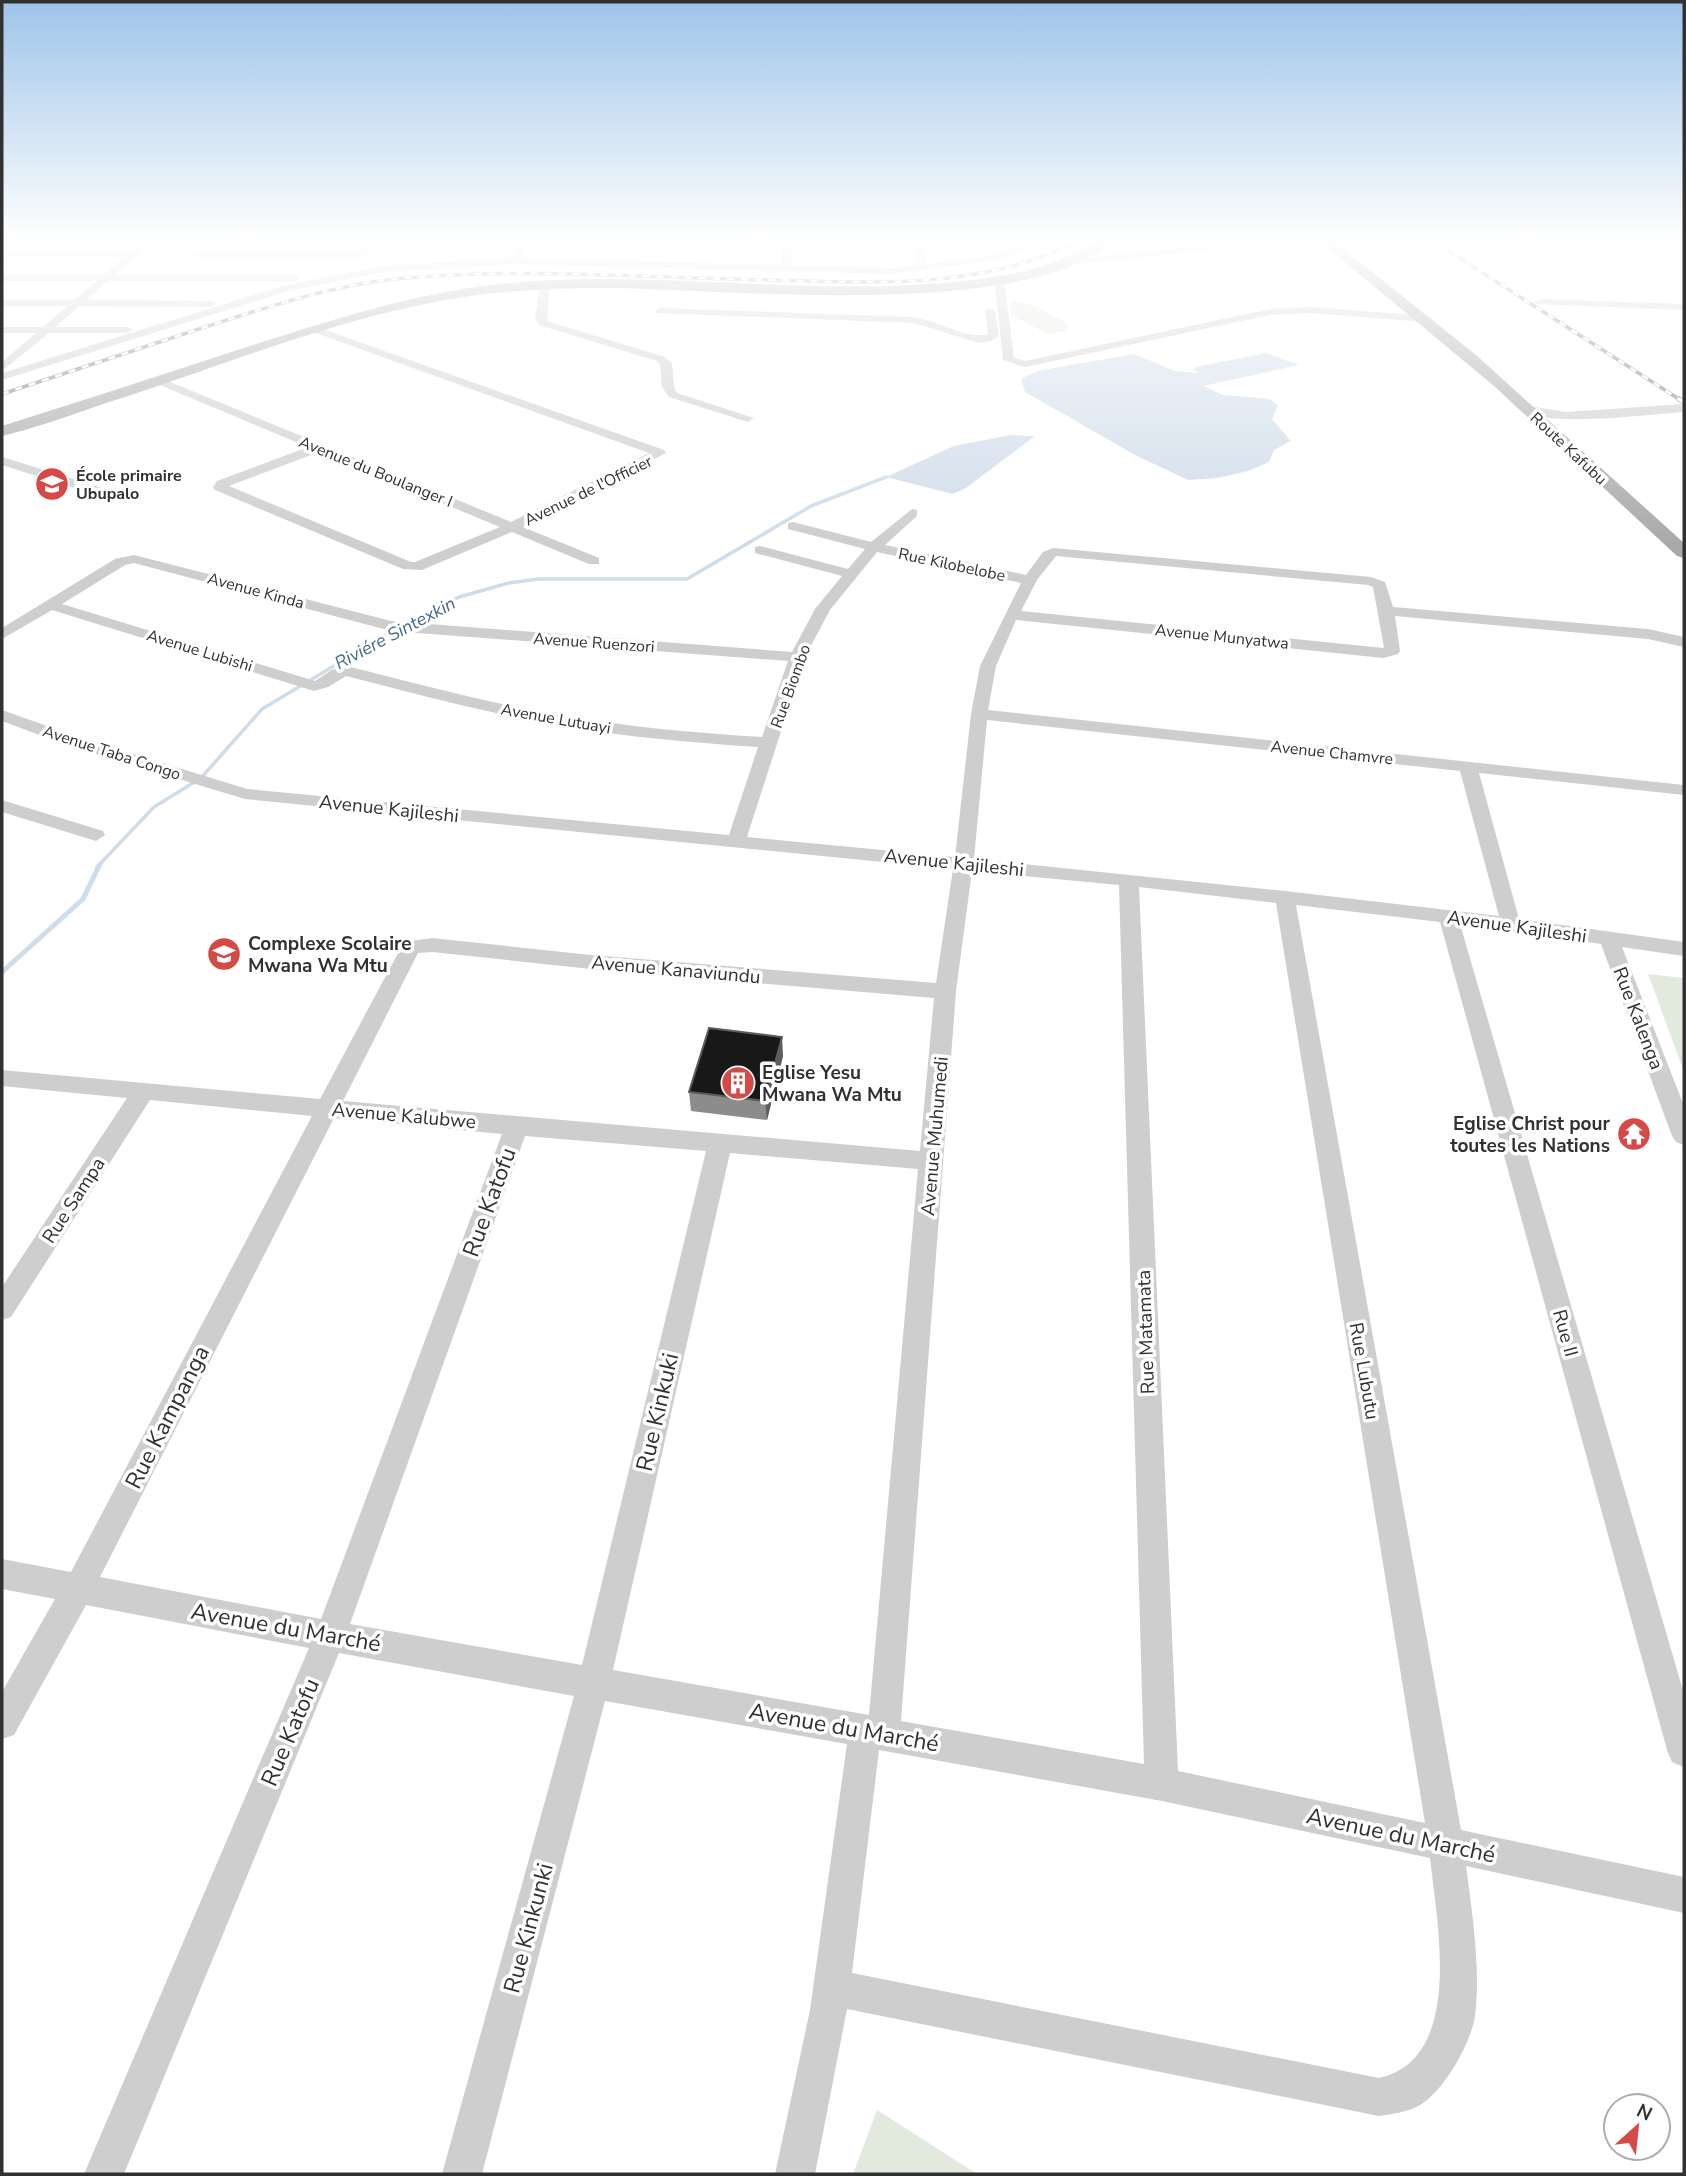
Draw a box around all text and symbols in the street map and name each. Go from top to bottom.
street label: Route Kafubu [1525,407,1612,490]
street label: Avenue du Boulanger I [296,431,456,513]
street label: Avenue de l'Officier [521,450,656,531]
school or university icon: École primaire Ubupalo [33,465,71,503]
place label: École primaire Ubupalo [76,465,182,505]
street label: Rue Kilobelobe [896,543,1007,587]
street label: Avenue Kinda [205,568,306,614]
water label: Riviére Sintexkin [330,591,460,675]
street label: Avenue Munyatwa [1154,619,1290,655]
street label: Avenue Lubishi [144,624,255,677]
street label: Avenue Ruenzori [533,628,655,658]
street label: Rue Biombo [766,641,816,731]
street label: Avenue Lutuayi [499,699,612,739]
street label: Avenue Taba Congo [40,720,184,786]
street label: Avenue Chamvre [1270,736,1394,770]
street label: Avenue Kajileshi [318,789,460,829]
street label: Avenue Kajileshi [883,843,1025,883]
street label: Avenue Kajileshi [1446,904,1588,950]
place label: Complexe Scolaire Mwana Wa Mtu [248,931,412,979]
school or university icon: Complexe Scolaire Mwana Wa Mtu [205,935,243,973]
street label: Avenue Kanaviundu [590,950,762,990]
street label: Rue Kalenga [1607,963,1670,1073]
street label: Avenue Muhumedi [915,1055,955,1217]
place label: Eglise Yesu Mwana Wa Mtu [762,1060,902,1108]
building icon: Eglise Yesu Mwana Wa Mtu [719,1064,757,1102]
street label: Avenue Kalubwe [331,1097,477,1135]
place label: Eglise Christ pour toutes les Nations [1450,1111,1611,1159]
temple icon: Eglise Christ pour toutes les Nations [1615,1115,1653,1153]
street label: Rue Katofu [455,1143,524,1261]
street label: Rue Sampa [36,1153,111,1249]
street label: Rue Matamata [1131,1269,1161,1395]
street label: Rue II [1546,1307,1584,1360]
street label: Rue Lubutu [1343,1321,1385,1422]
street label: Rue Kampanga [118,1340,217,1494]
street label: Rue Kinkuki [629,1350,686,1474]
street label: Avenue du Marché [189,1596,383,1659]
street label: Rue Katofu [254,1674,327,1791]
street label: Avenue du Marché [747,1696,941,1759]
street label: Avenue du Marché [1304,1800,1498,1871]
street label: Rue Kinkunki [496,1860,561,1997]
north arrow [1602,2092,1672,2162]
text: N [1632,2098,1657,2128]

